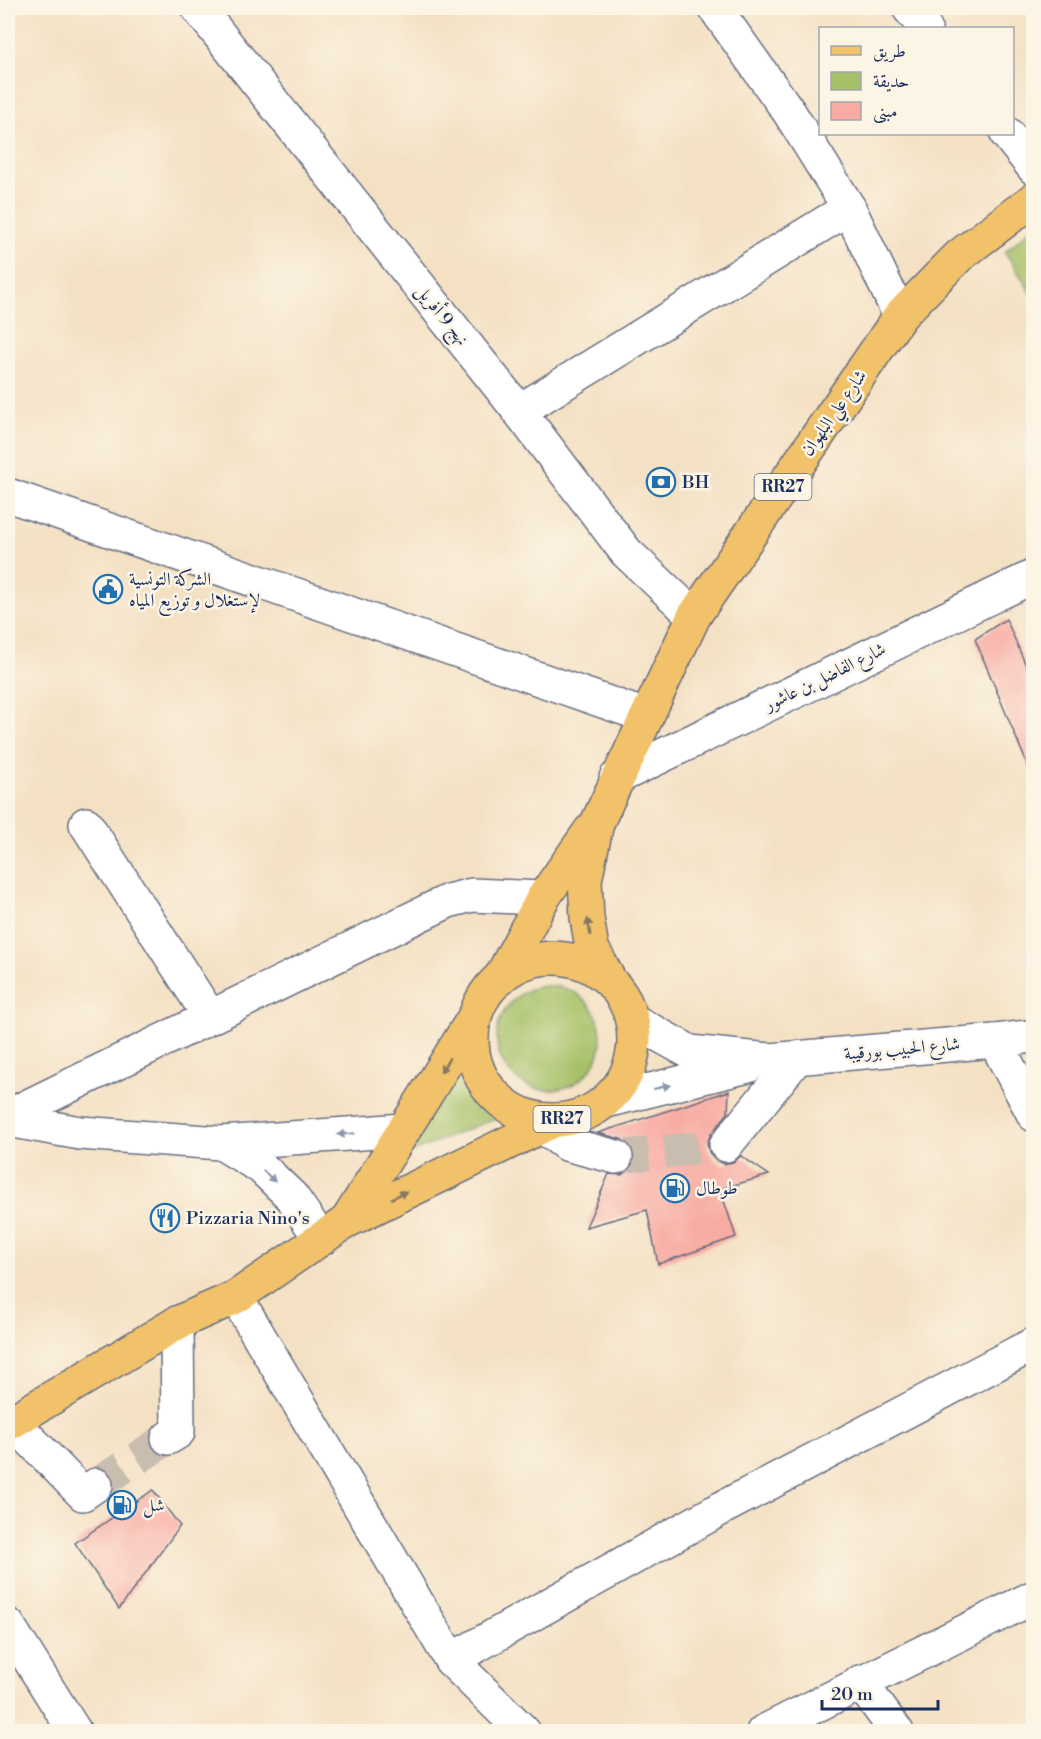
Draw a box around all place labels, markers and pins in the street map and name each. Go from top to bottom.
bank icon: BH [645,466,677,498]
place label: BH [681,471,710,494]
place label: الشركة التونسية لإستغلال و توزيع المياه [129,568,260,616]
public building icon: الشركة التونسية لإستغلال و توزيع المياه [92,573,124,605]
fuel station icon: طوطال [659,1172,691,1204]
place label: طوطال [696,1177,738,1200]
restaurant icon: Pizzaria Nino's [149,1202,181,1234]
place label: Pizzaria Nino's [186,1207,310,1230]
fuel station icon: شل [106,1489,138,1521]
place label: شل [143,1494,165,1518]

